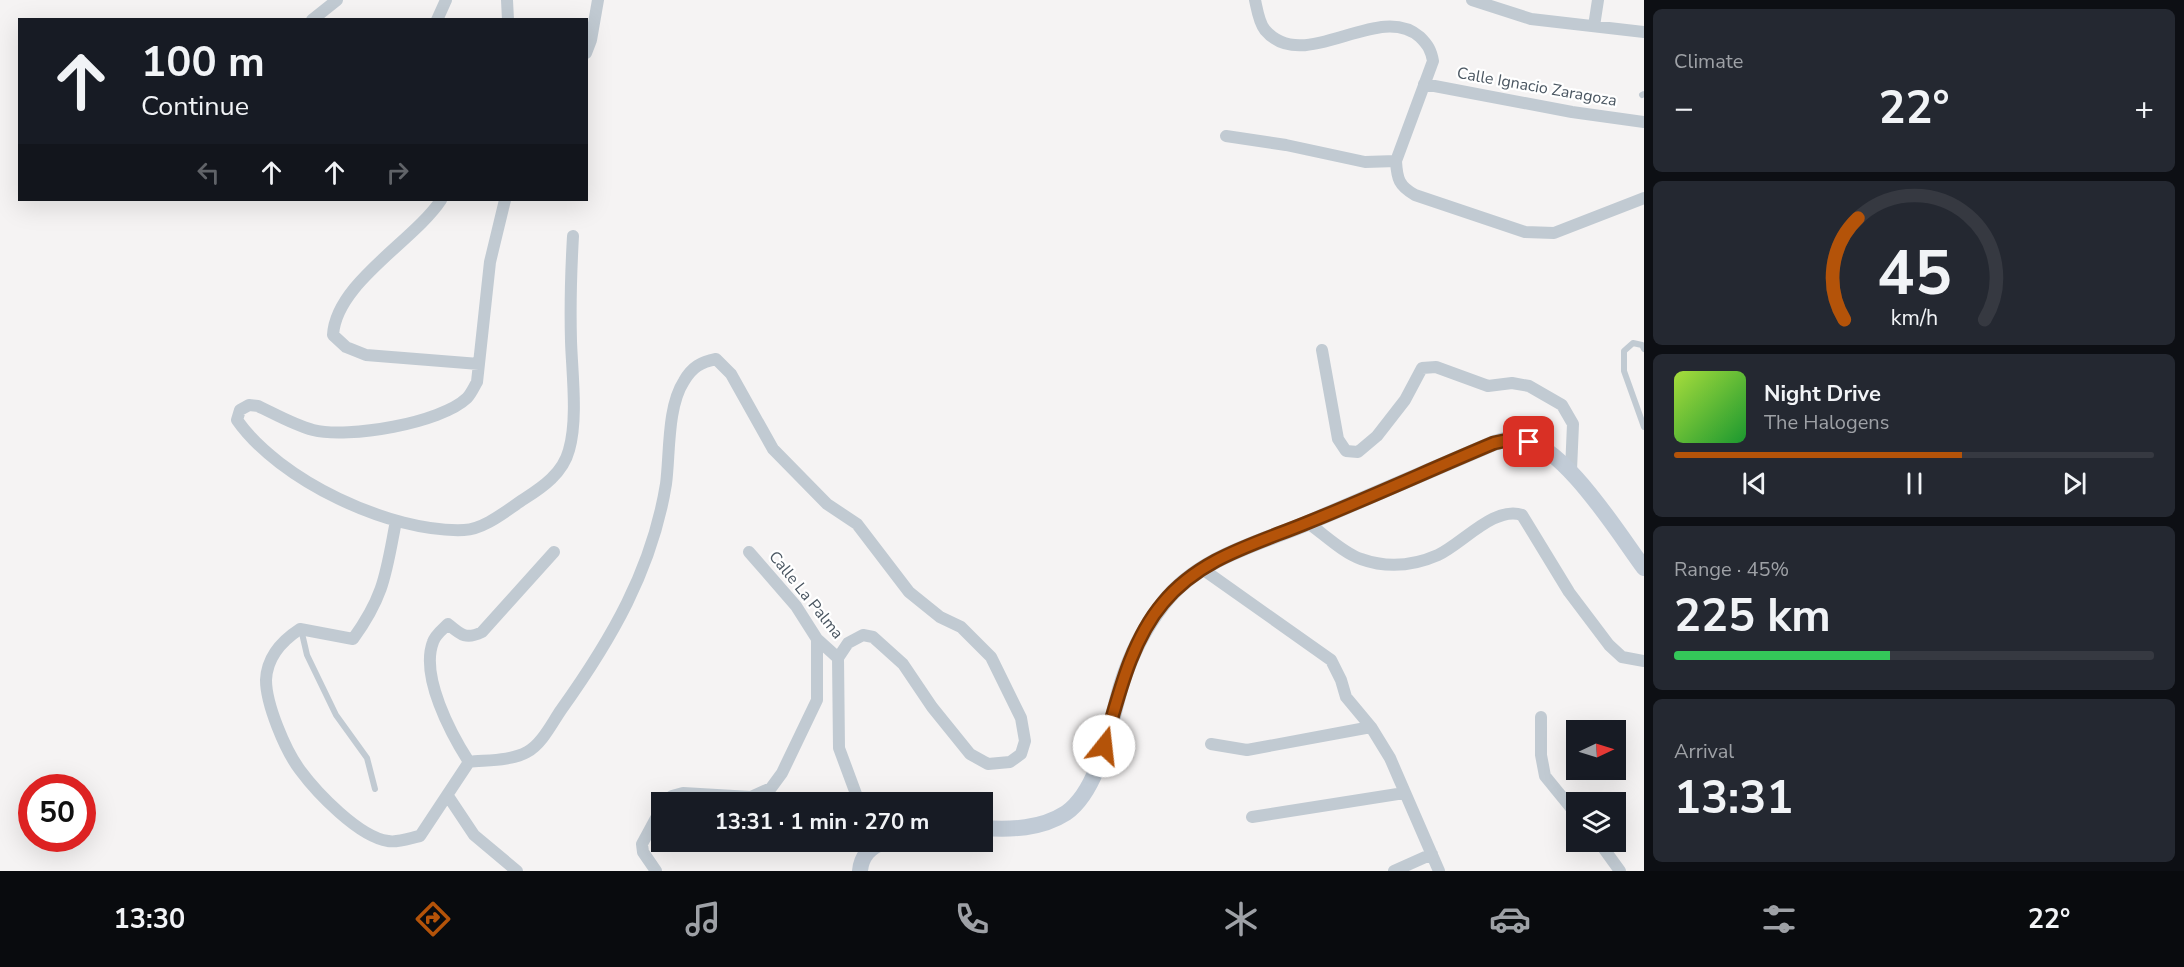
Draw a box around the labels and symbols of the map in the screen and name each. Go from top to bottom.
street label: Calle Ignacio Zaragoza [1455,62,1619,112]
pin [1503,416,1554,467]
street label: Calle La Palma [764,546,848,644]
position arrow [1072,714,1136,778]
north arrow [1566,720,1626,780]
speed limit sign: 50 [18,774,96,852]

